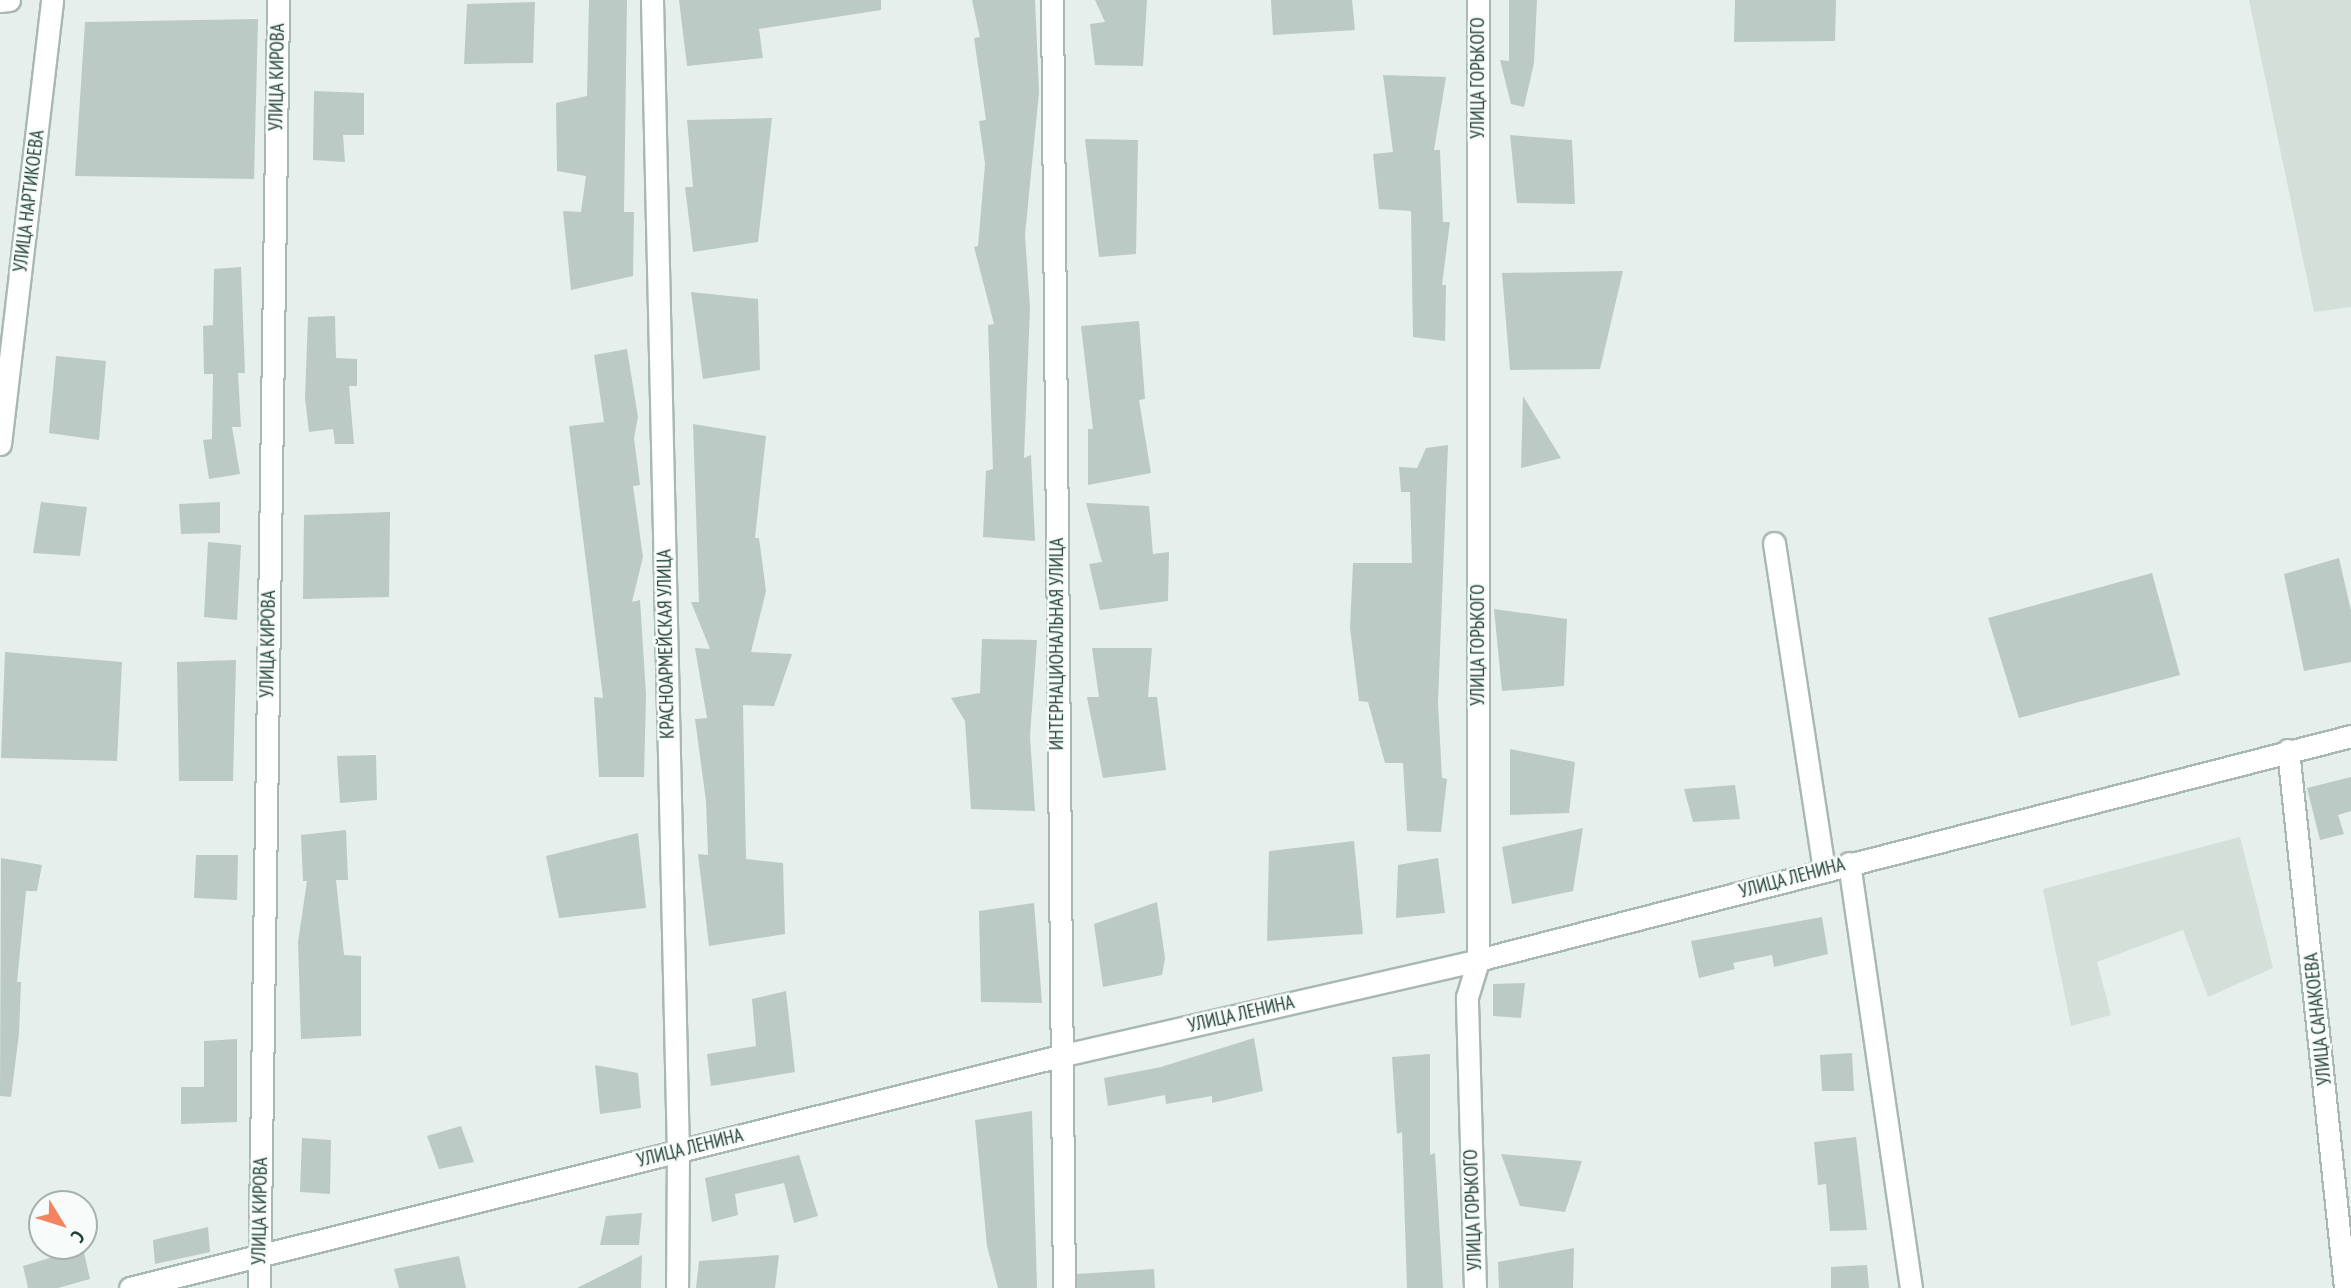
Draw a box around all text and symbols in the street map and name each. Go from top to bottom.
street label: УЛИЦА ГОРЬКОГО [1467,17,1489,139]
street label: УЛИЦА КИРОВА [265,23,289,131]
street label: УЛИЦА НАРТИКОЕВА [9,128,49,274]
street label: ИНТЕРНАЦИОНАЛЬНАЯ УЛИЦА [1046,538,1068,750]
street label: КРАСНОАРМЕЙСКАЯ УЛИЦА [653,549,679,739]
street label: УЛИЦА ГОРЬКОГО [1467,584,1489,706]
street label: УЛИЦА КИРОВА [256,590,280,698]
street label: УЛИЦА ЛЕНИНА [1736,853,1848,903]
street label: УЛИЦА САНАКОЕВА [2300,951,2336,1087]
street label: УЛИЦА ЛЕНИНА [1185,991,1297,1037]
street label: УЛИЦА ЛЕНИНА [634,1124,746,1172]
street label: УЛИЦА ГОРЬКОГО [1459,1149,1487,1271]
street label: УЛИЦА КИРОВА [248,1157,272,1265]
north arrow [28,1190,98,1260]
text: С [66,1226,90,1248]

